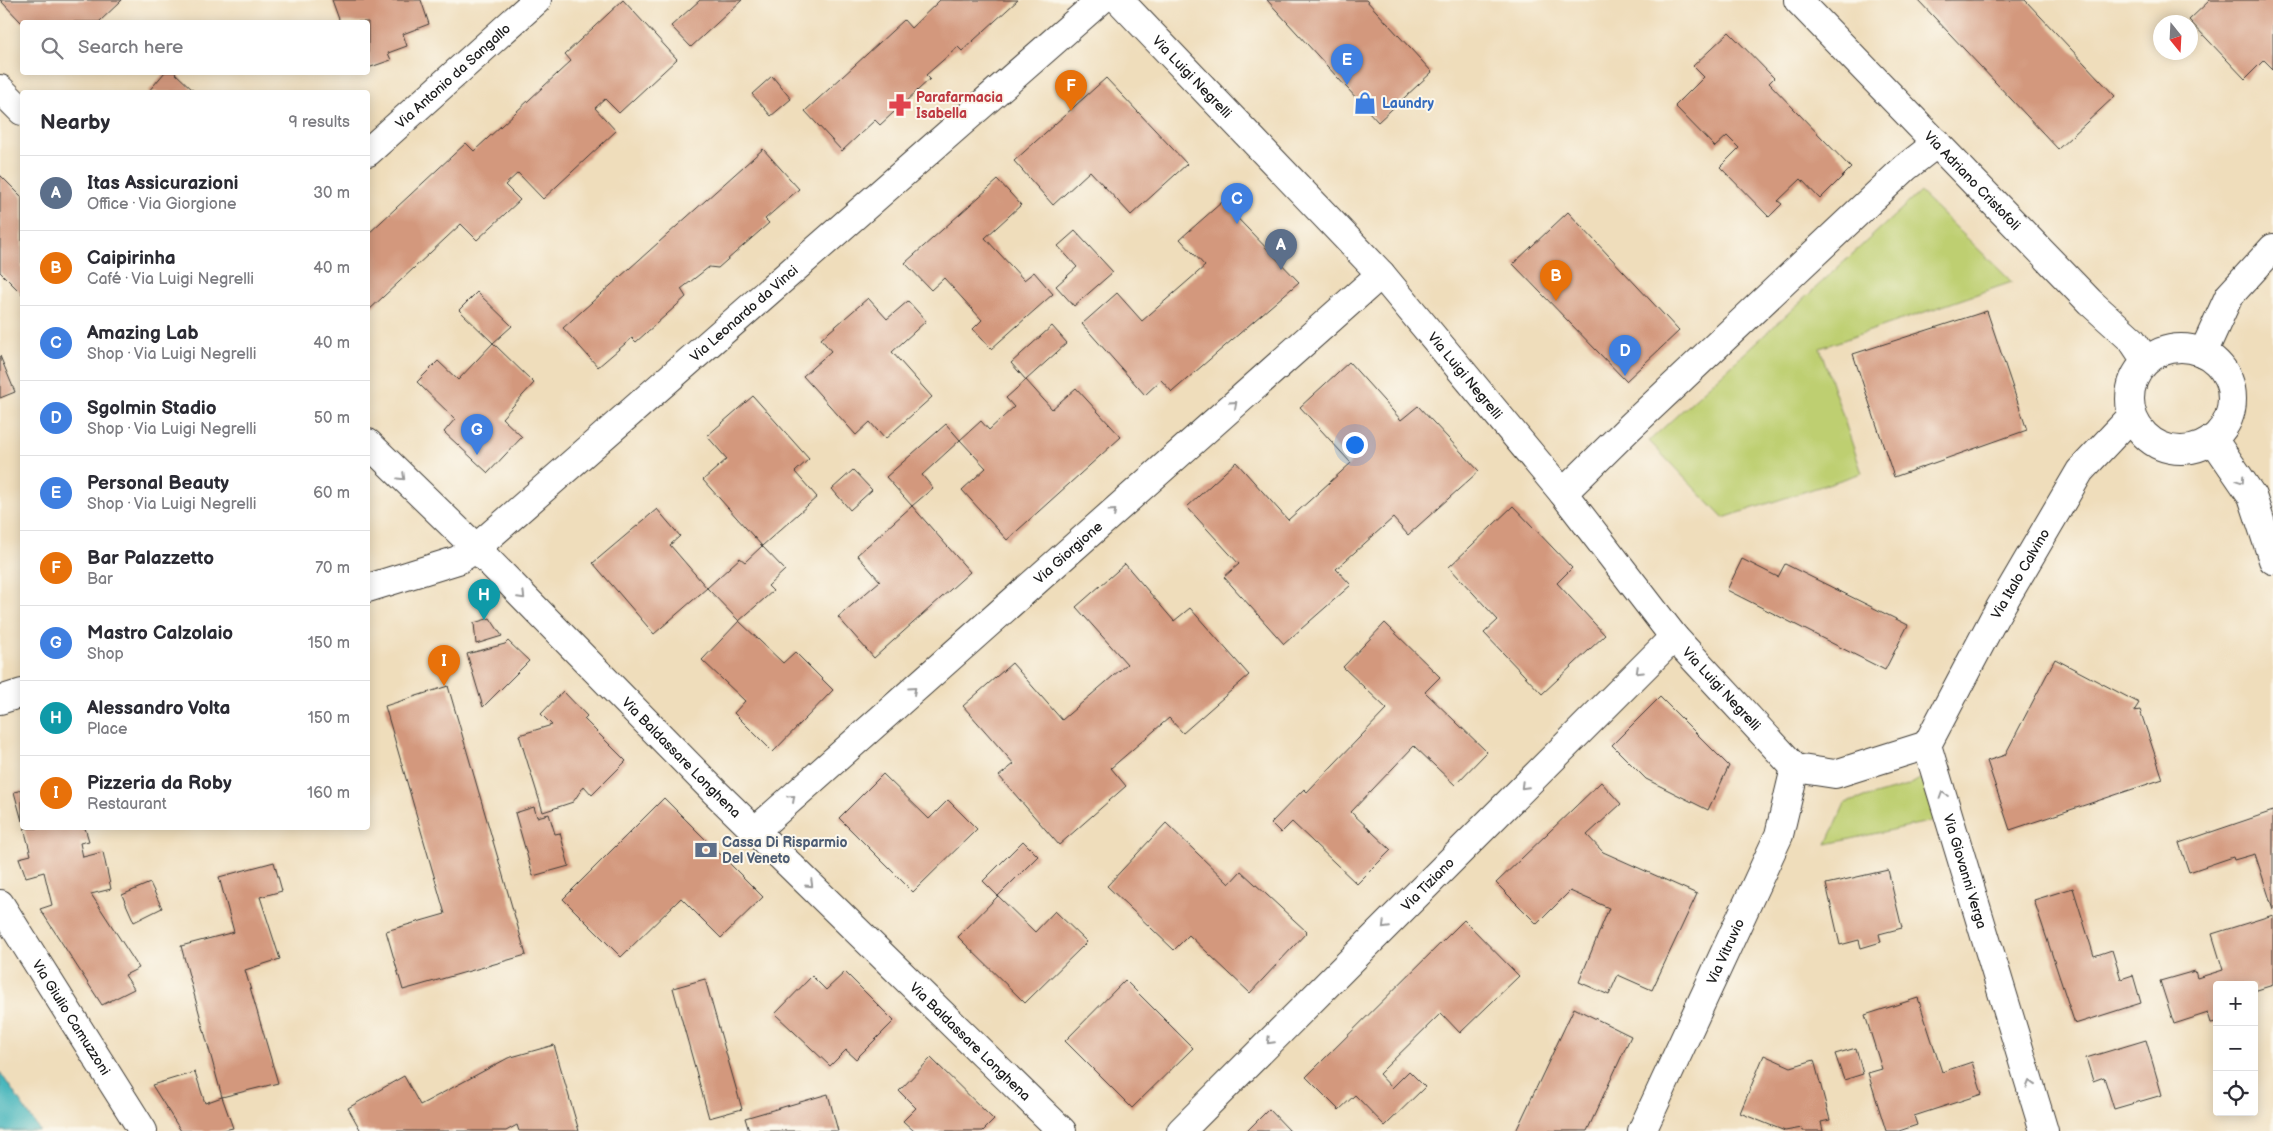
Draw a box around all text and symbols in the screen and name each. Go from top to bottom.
north arrow [2153,15,2198,60]
search box [20,20,370,75]
street label: Via Antonio da Sangallo [392,20,514,132]
street label: Via Luigi Negrelli [1149,32,1235,122]
icon: search [38,34,66,62]
text: Search here [78,36,183,59]
pin: E [1331,44,1363,85]
pin: F [1055,70,1087,111]
place label: Parafarmacia Isabella [916,89,1003,122]
shop icon: Laundry [1352,90,1378,116]
pharmacy icon: Parafarmacia Isabella [887,92,913,118]
place label: Laundry [1382,95,1435,112]
text: Nearby [40,110,110,135]
text: 9 results [288,113,350,132]
street label: Via Adriano Cristofoli [1920,128,2024,234]
text: Itas Assicurazioni [87,172,238,195]
pin: C [1221,183,1253,224]
text: A [51,184,61,203]
text: 30 m [313,184,350,203]
text: Office · Via Giorgione [87,195,236,214]
pin: A [1265,229,1297,270]
text: Caipirinha [87,247,176,270]
text: B [50,259,62,278]
text: 40 m [313,259,350,278]
pin: B [1540,260,1572,301]
street label: Via Leonardo da Vinci [687,262,802,365]
text: Café · Via Luigi Negrelli [87,270,254,289]
text: Amazing Lab [87,322,199,345]
street label: Via Luigi Negrelli [1424,329,1506,423]
text: C [50,334,62,353]
text: 40 m [313,334,350,353]
pin: D [1609,335,1641,376]
text: Shop · Via Luigi Negrelli [87,345,257,364]
text: Sgolmin Stadio [87,397,217,420]
one-way arrow [1228,401,1237,410]
text: D [50,409,62,428]
text: 50 m [314,409,350,428]
pin: G [461,414,493,455]
text: Shop · Via Luigi Negrelli [87,420,257,439]
your location [1342,432,1368,458]
one-way arrow [397,471,406,480]
text: Personal Beauty [87,472,229,495]
one-way arrow [2235,474,2244,483]
text: E [51,484,61,503]
text: 60 m [313,484,350,503]
text: Shop · Via Luigi Negrelli [87,495,257,514]
one-way arrow [1107,509,1116,518]
street label: Via Giorgione [1031,518,1106,588]
street label: Via Italo Calvino [1987,526,2053,622]
text: Bar Palazzetto [87,547,214,570]
text: F [51,559,61,578]
text: 70 m [315,559,350,578]
text: Bar [87,570,113,589]
pin: H [468,579,500,620]
one-way arrow [517,590,526,599]
text: Mastro Calzolaio [87,622,233,645]
text: G [50,634,62,653]
text: 150 m [308,634,350,653]
street label: Via Luigi Negrelli [1679,644,1764,734]
text: Shop [87,645,124,664]
pin: I [428,645,460,686]
one-way arrow [1636,665,1645,674]
one-way arrow [907,687,916,696]
street label: Via Baldassare Longhena [618,694,744,822]
text: Alessandro Volta [87,697,231,720]
text: H [50,709,62,728]
text: 150 m [308,709,350,728]
text: Place [87,720,128,739]
text: Pizzeria da Roby [87,772,232,795]
one-way arrow [1521,781,1530,790]
text: I [53,784,59,803]
text: 160 m [307,784,350,803]
one-way arrow [1938,791,1948,799]
text: Restaurant [87,795,167,814]
one-way arrow [786,795,795,804]
street label: Via Giovanni Verga [1939,812,1990,931]
place label: Cassa Di Risparmio Del Veneto [722,834,847,867]
bank icon: Cassa Di Risparmio Del Veneto [693,837,719,863]
street label: Via Tiziano [1398,854,1458,914]
one-way arrow [804,878,813,887]
street label: Via Vitruvio [1703,916,1748,987]
one-way arrow [1382,920,1391,929]
street label: Via Giulio Camuzzoni [28,957,114,1078]
street label: Via Baldassare Longhena [906,979,1034,1105]
map controls [2213,981,2258,1116]
button: + [2213,981,2258,1026]
button: − [2213,1026,2258,1071]
one-way arrow [1267,1036,1276,1045]
button: locate [2213,1071,2258,1116]
one-way arrow [2026,1081,2036,1089]

